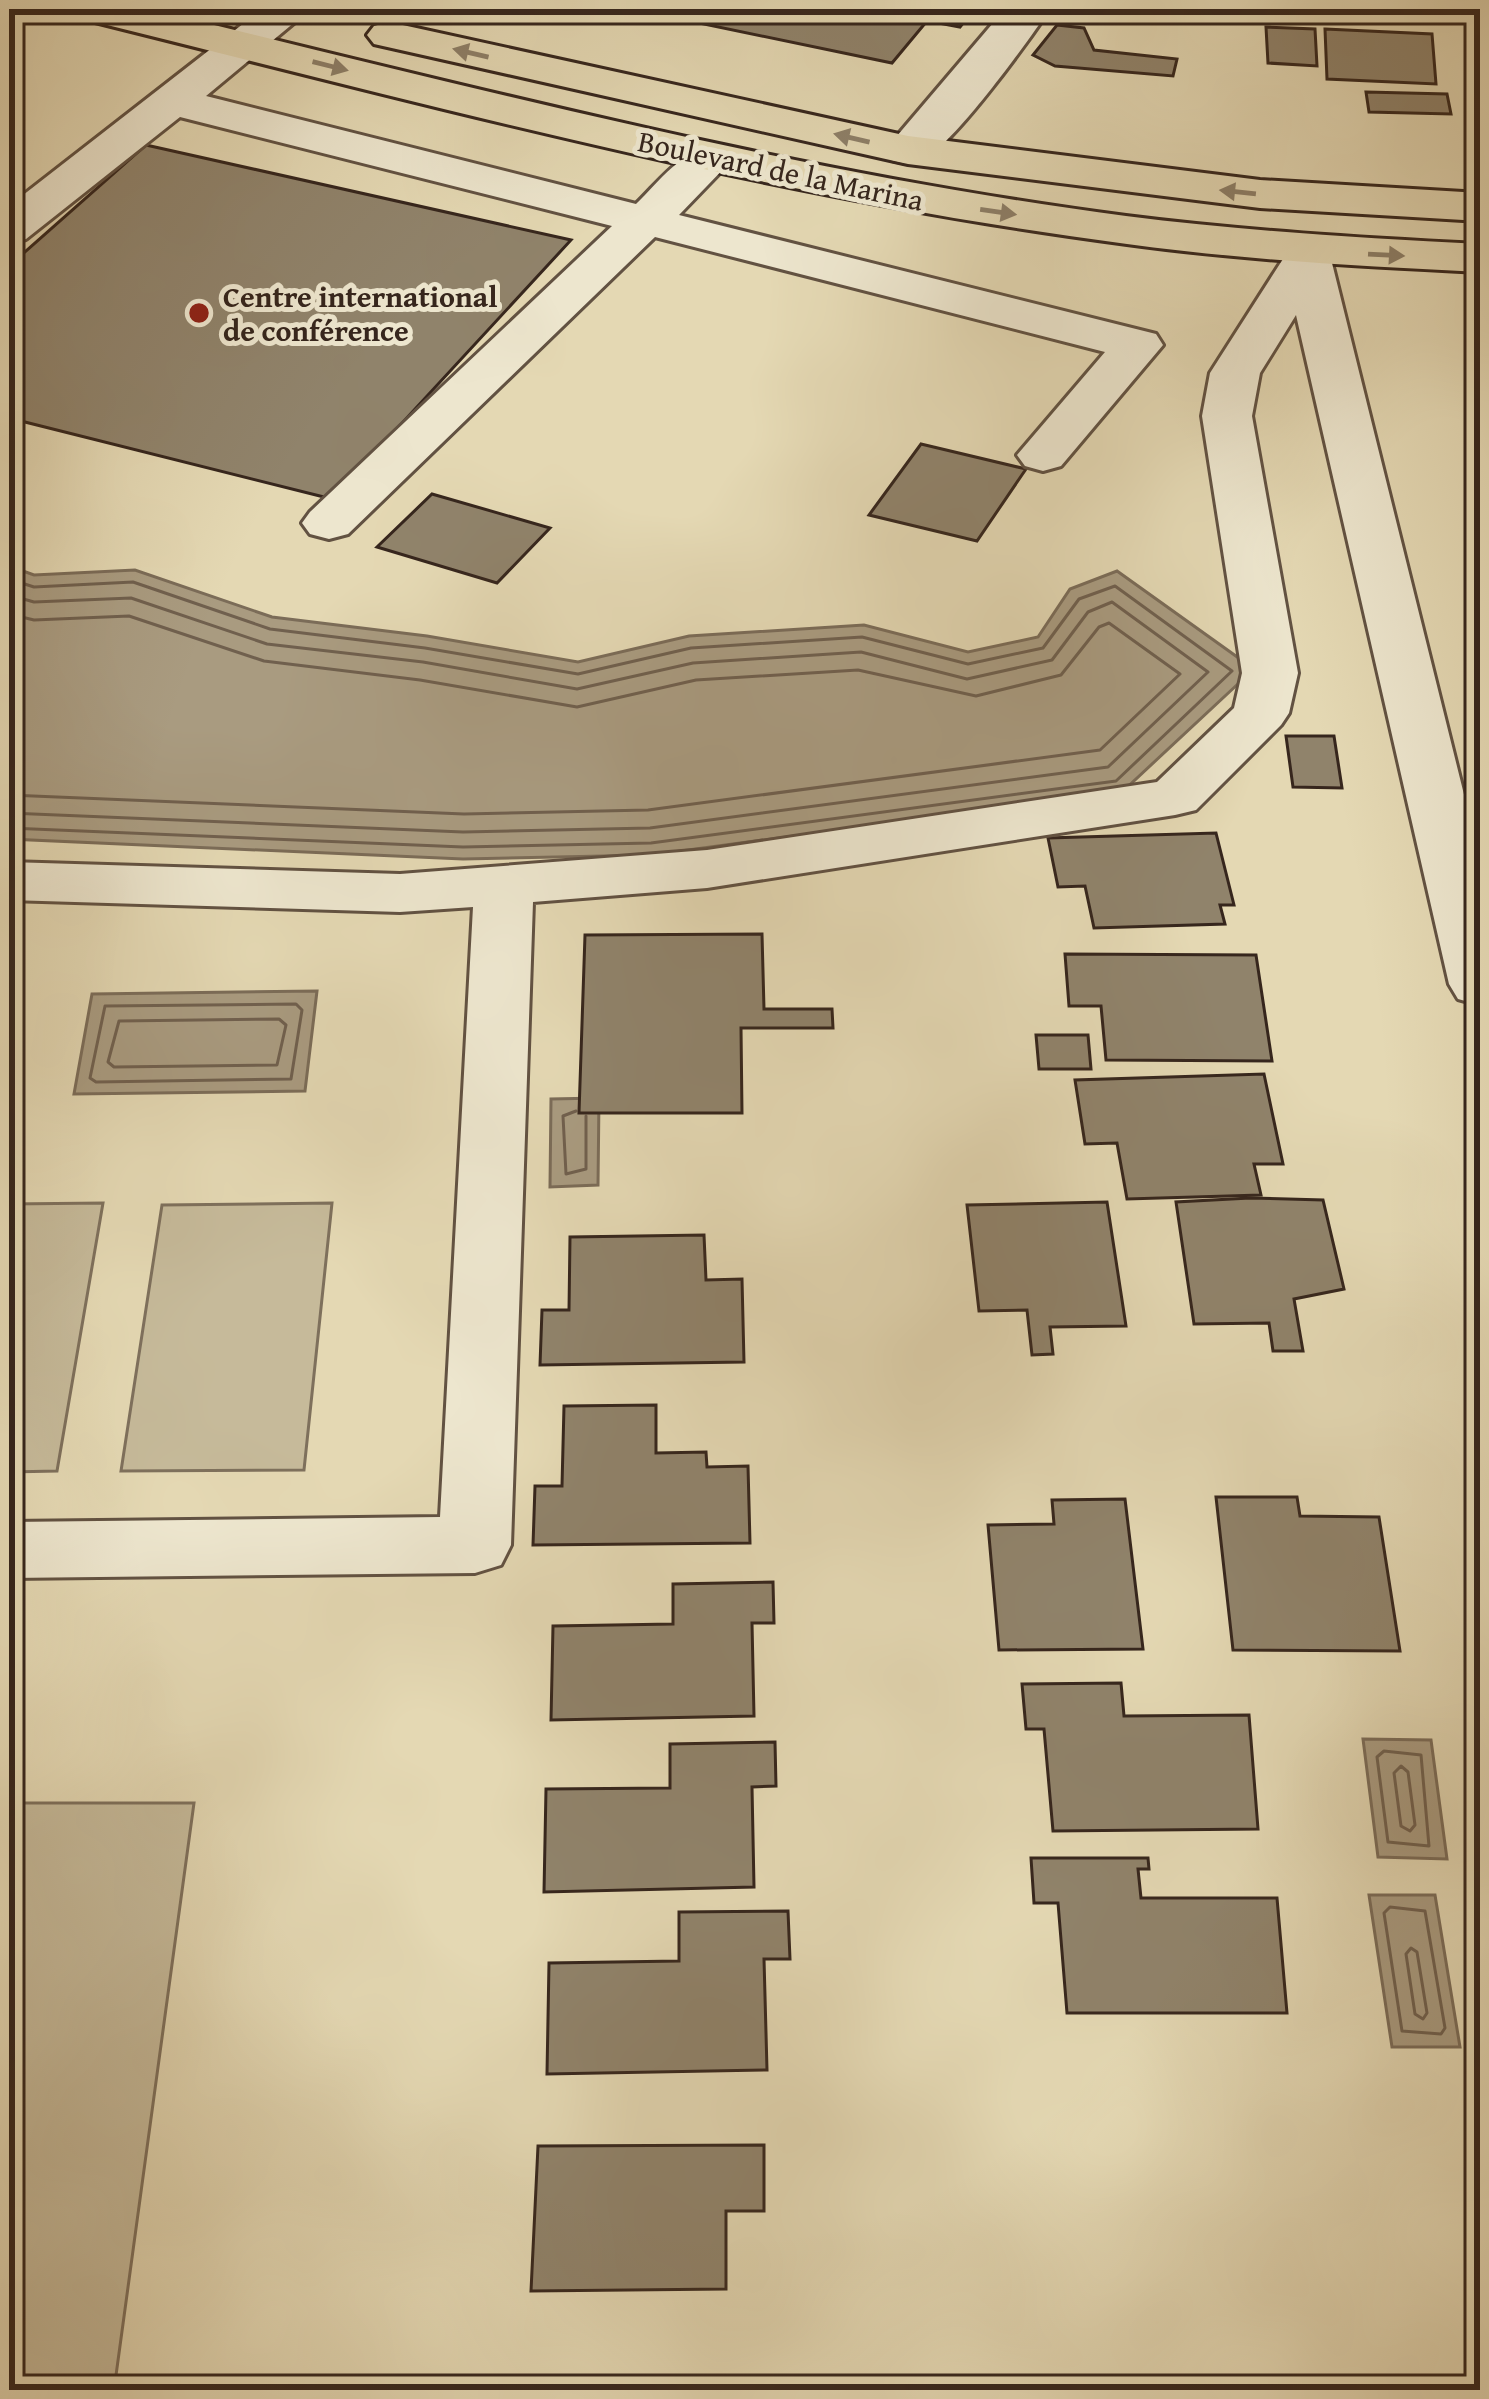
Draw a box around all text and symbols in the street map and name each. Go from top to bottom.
one-way arrow [452,43,489,62]
one-way arrow [312,57,349,76]
street label: Boulevard de la Marina [634,118,928,222]
one-way arrow [832,127,870,146]
one-way arrow [1218,182,1256,201]
one-way arrow [980,203,1017,222]
one-way arrow [1368,246,1406,265]
place label: Centre international de conférence [223,274,497,352]
marker: Centre international de conférence [186,300,212,326]

